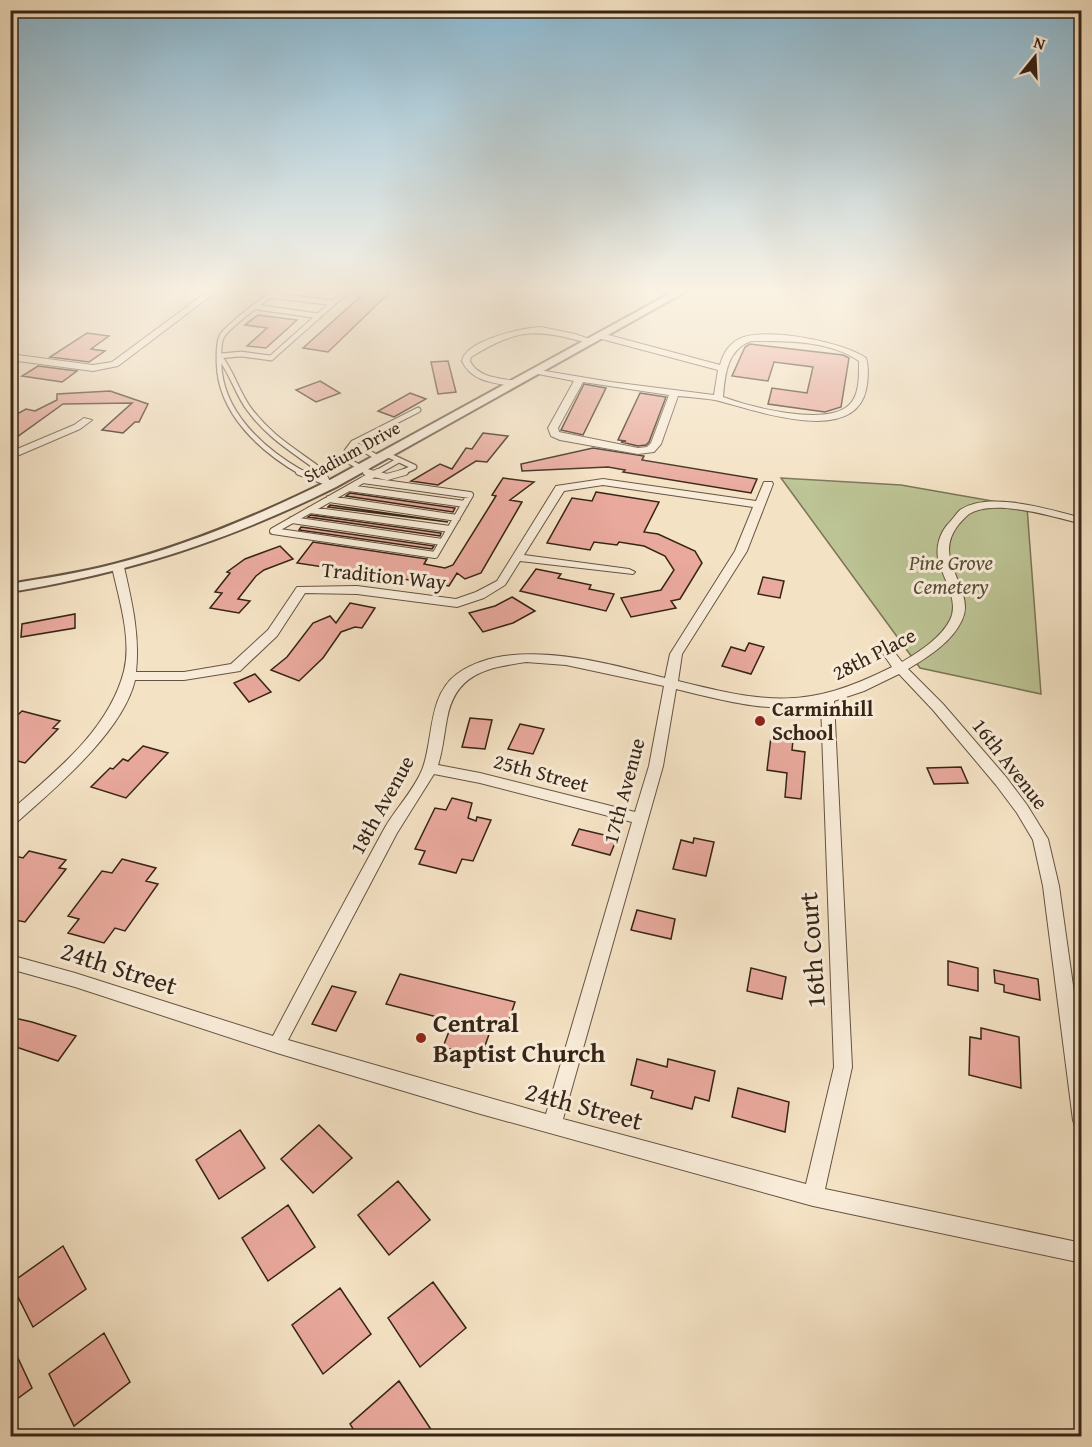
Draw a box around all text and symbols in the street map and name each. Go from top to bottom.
north arrow [1005,27,1065,87]
text: N [1031,30,1049,56]
street label: Stadium Drive [298,414,405,489]
park label: Pine Grove Cemetery [908,547,993,602]
street label: Tradition Way [320,554,448,598]
street label: 28th Place [826,619,921,688]
place label: Carminhill School [772,693,874,748]
street label: 16th Avenue [965,711,1056,816]
marker: Carminhill School [753,714,767,728]
street label: 17th Avenue [594,734,653,847]
street label: 25th Street [490,745,593,800]
street label: 18th Avenue [342,750,422,860]
street label: 16th Court [788,891,835,1009]
street label: 24th Street [56,930,182,1005]
place label: Central Baptist Church [433,1003,606,1072]
marker: Central Baptist Church [414,1031,428,1045]
street label: 24th Street [521,1071,647,1140]

